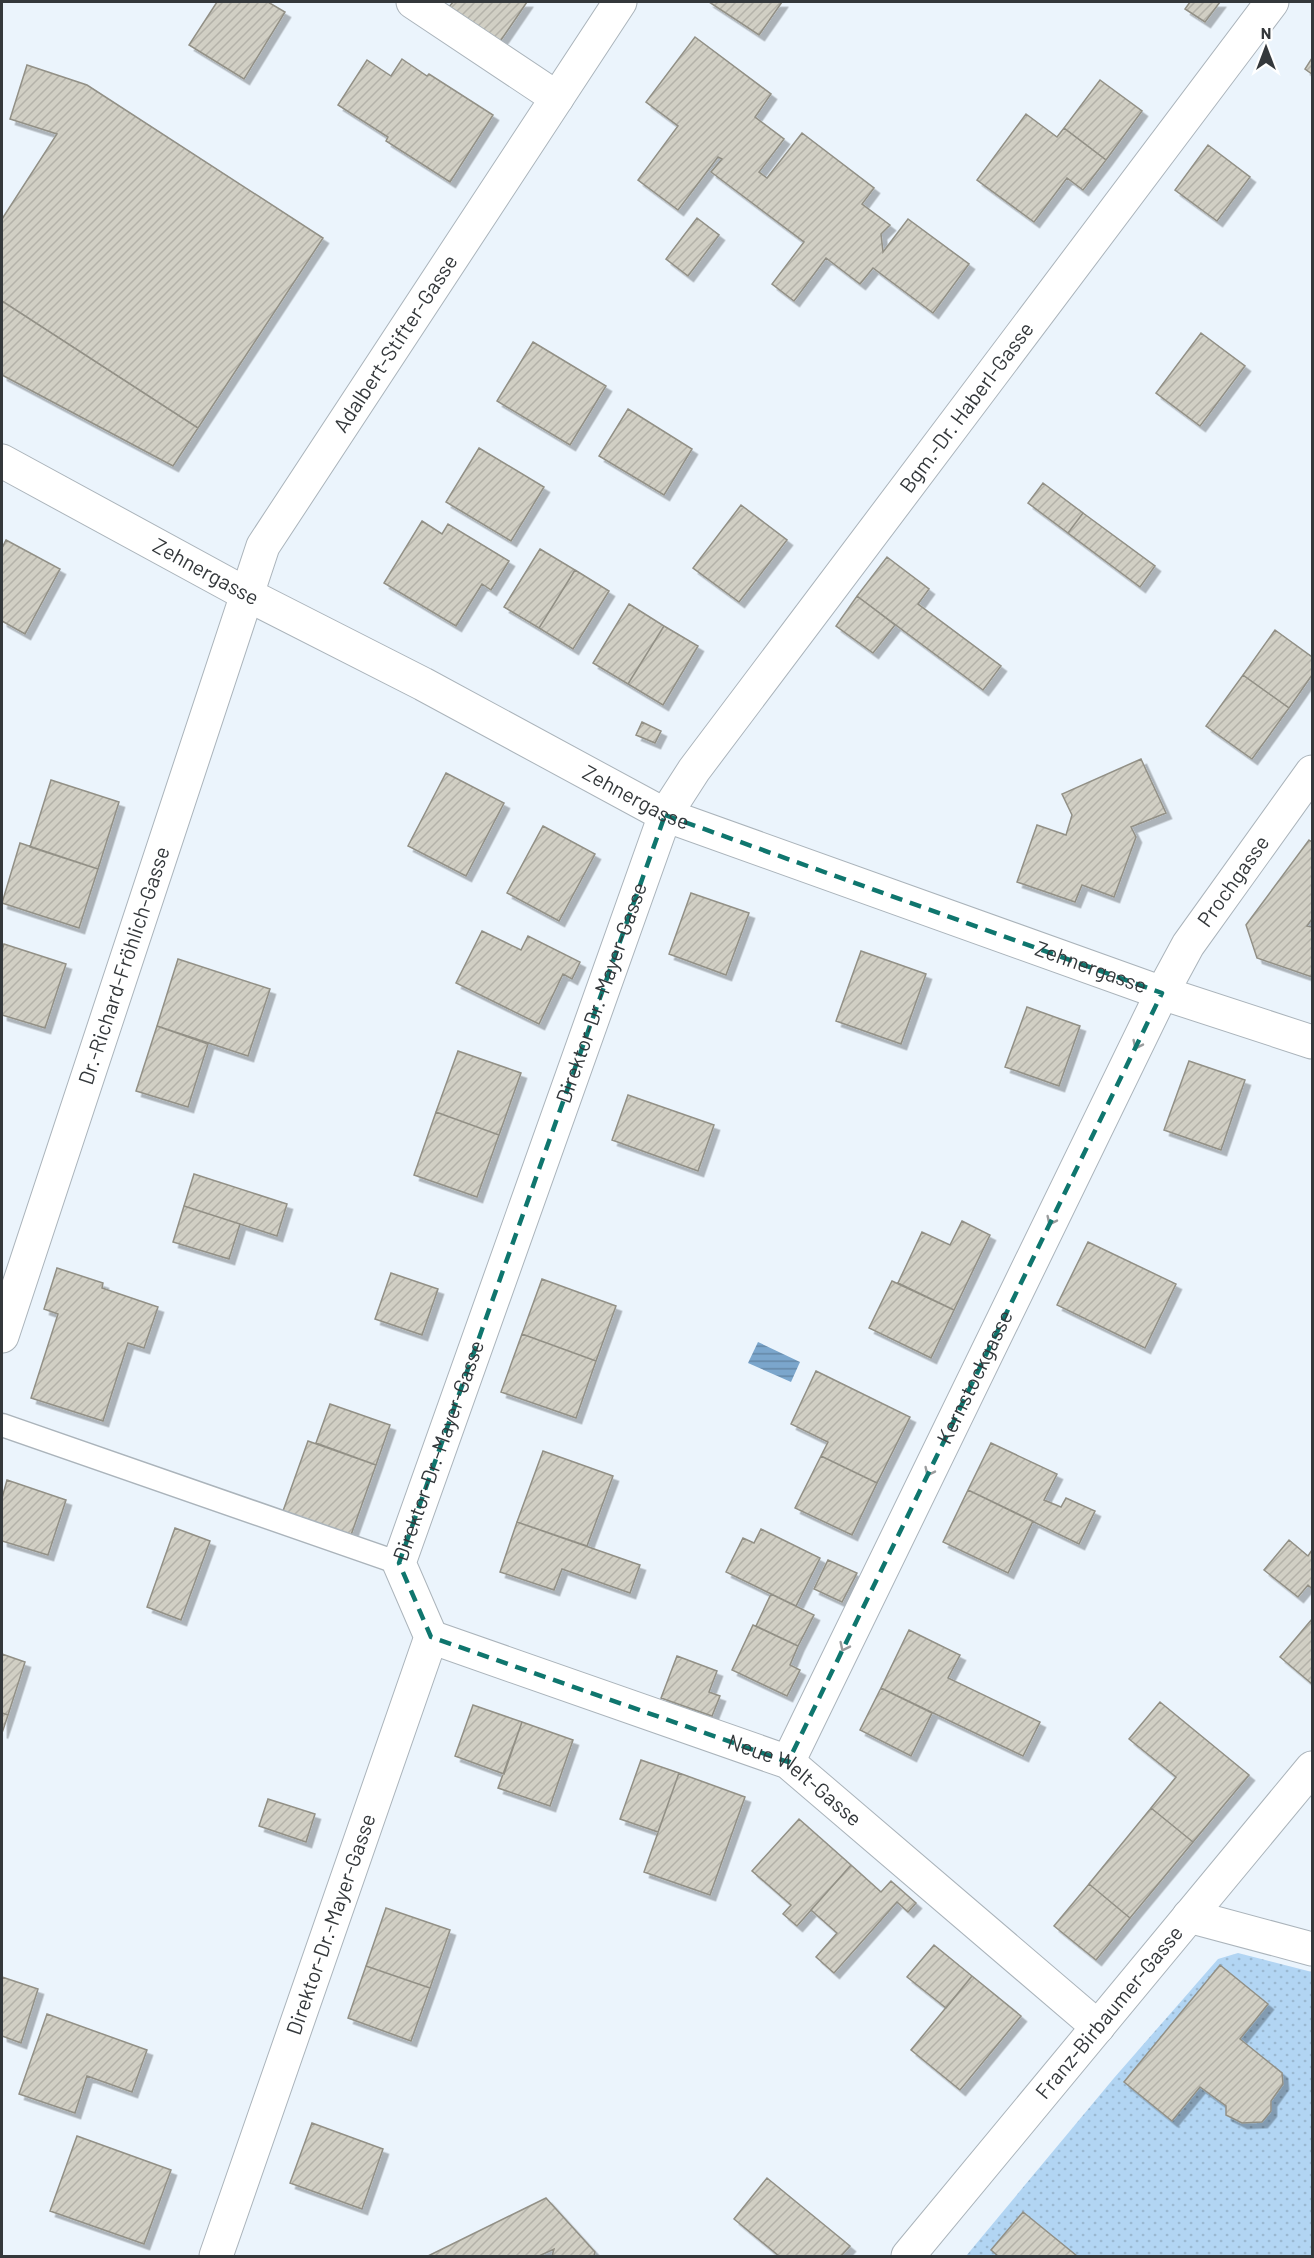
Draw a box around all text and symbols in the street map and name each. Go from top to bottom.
north arrow [1236,18,1296,78]
text: N [1261,23,1271,42]
street label: Adalbert-Stifter-Gasse [327,249,462,436]
street label: Bgm.-Dr. Haberl-Gasse [893,316,1038,497]
street label: Zehnergasse [149,532,264,609]
street label: Zehnergasse [579,759,693,834]
street label: Prochgasse [1191,830,1274,931]
street label: Dr.-Richard-Fröhlich-Gasse [72,843,174,1087]
street label: Direktor-Dr.-Mayer-Gasse [550,879,651,1106]
street label: Zehnergasse [1032,935,1151,998]
one-way arrow [1132,1039,1144,1050]
one-way arrow [1047,1214,1059,1225]
street label: Kernstockgasse [931,1305,1017,1448]
street label: Direktor-Dr.-Mayer-Gasse [387,1337,488,1564]
one-way arrow [925,1465,937,1476]
one-way arrow [840,1641,852,1652]
street label: Neue Welt-Gasse [725,1728,868,1831]
street label: Direktor-Dr.-Mayer-Gasse [280,1810,380,2038]
street label: Franz-Birbaumer-Gasse [1029,1920,1187,2103]

